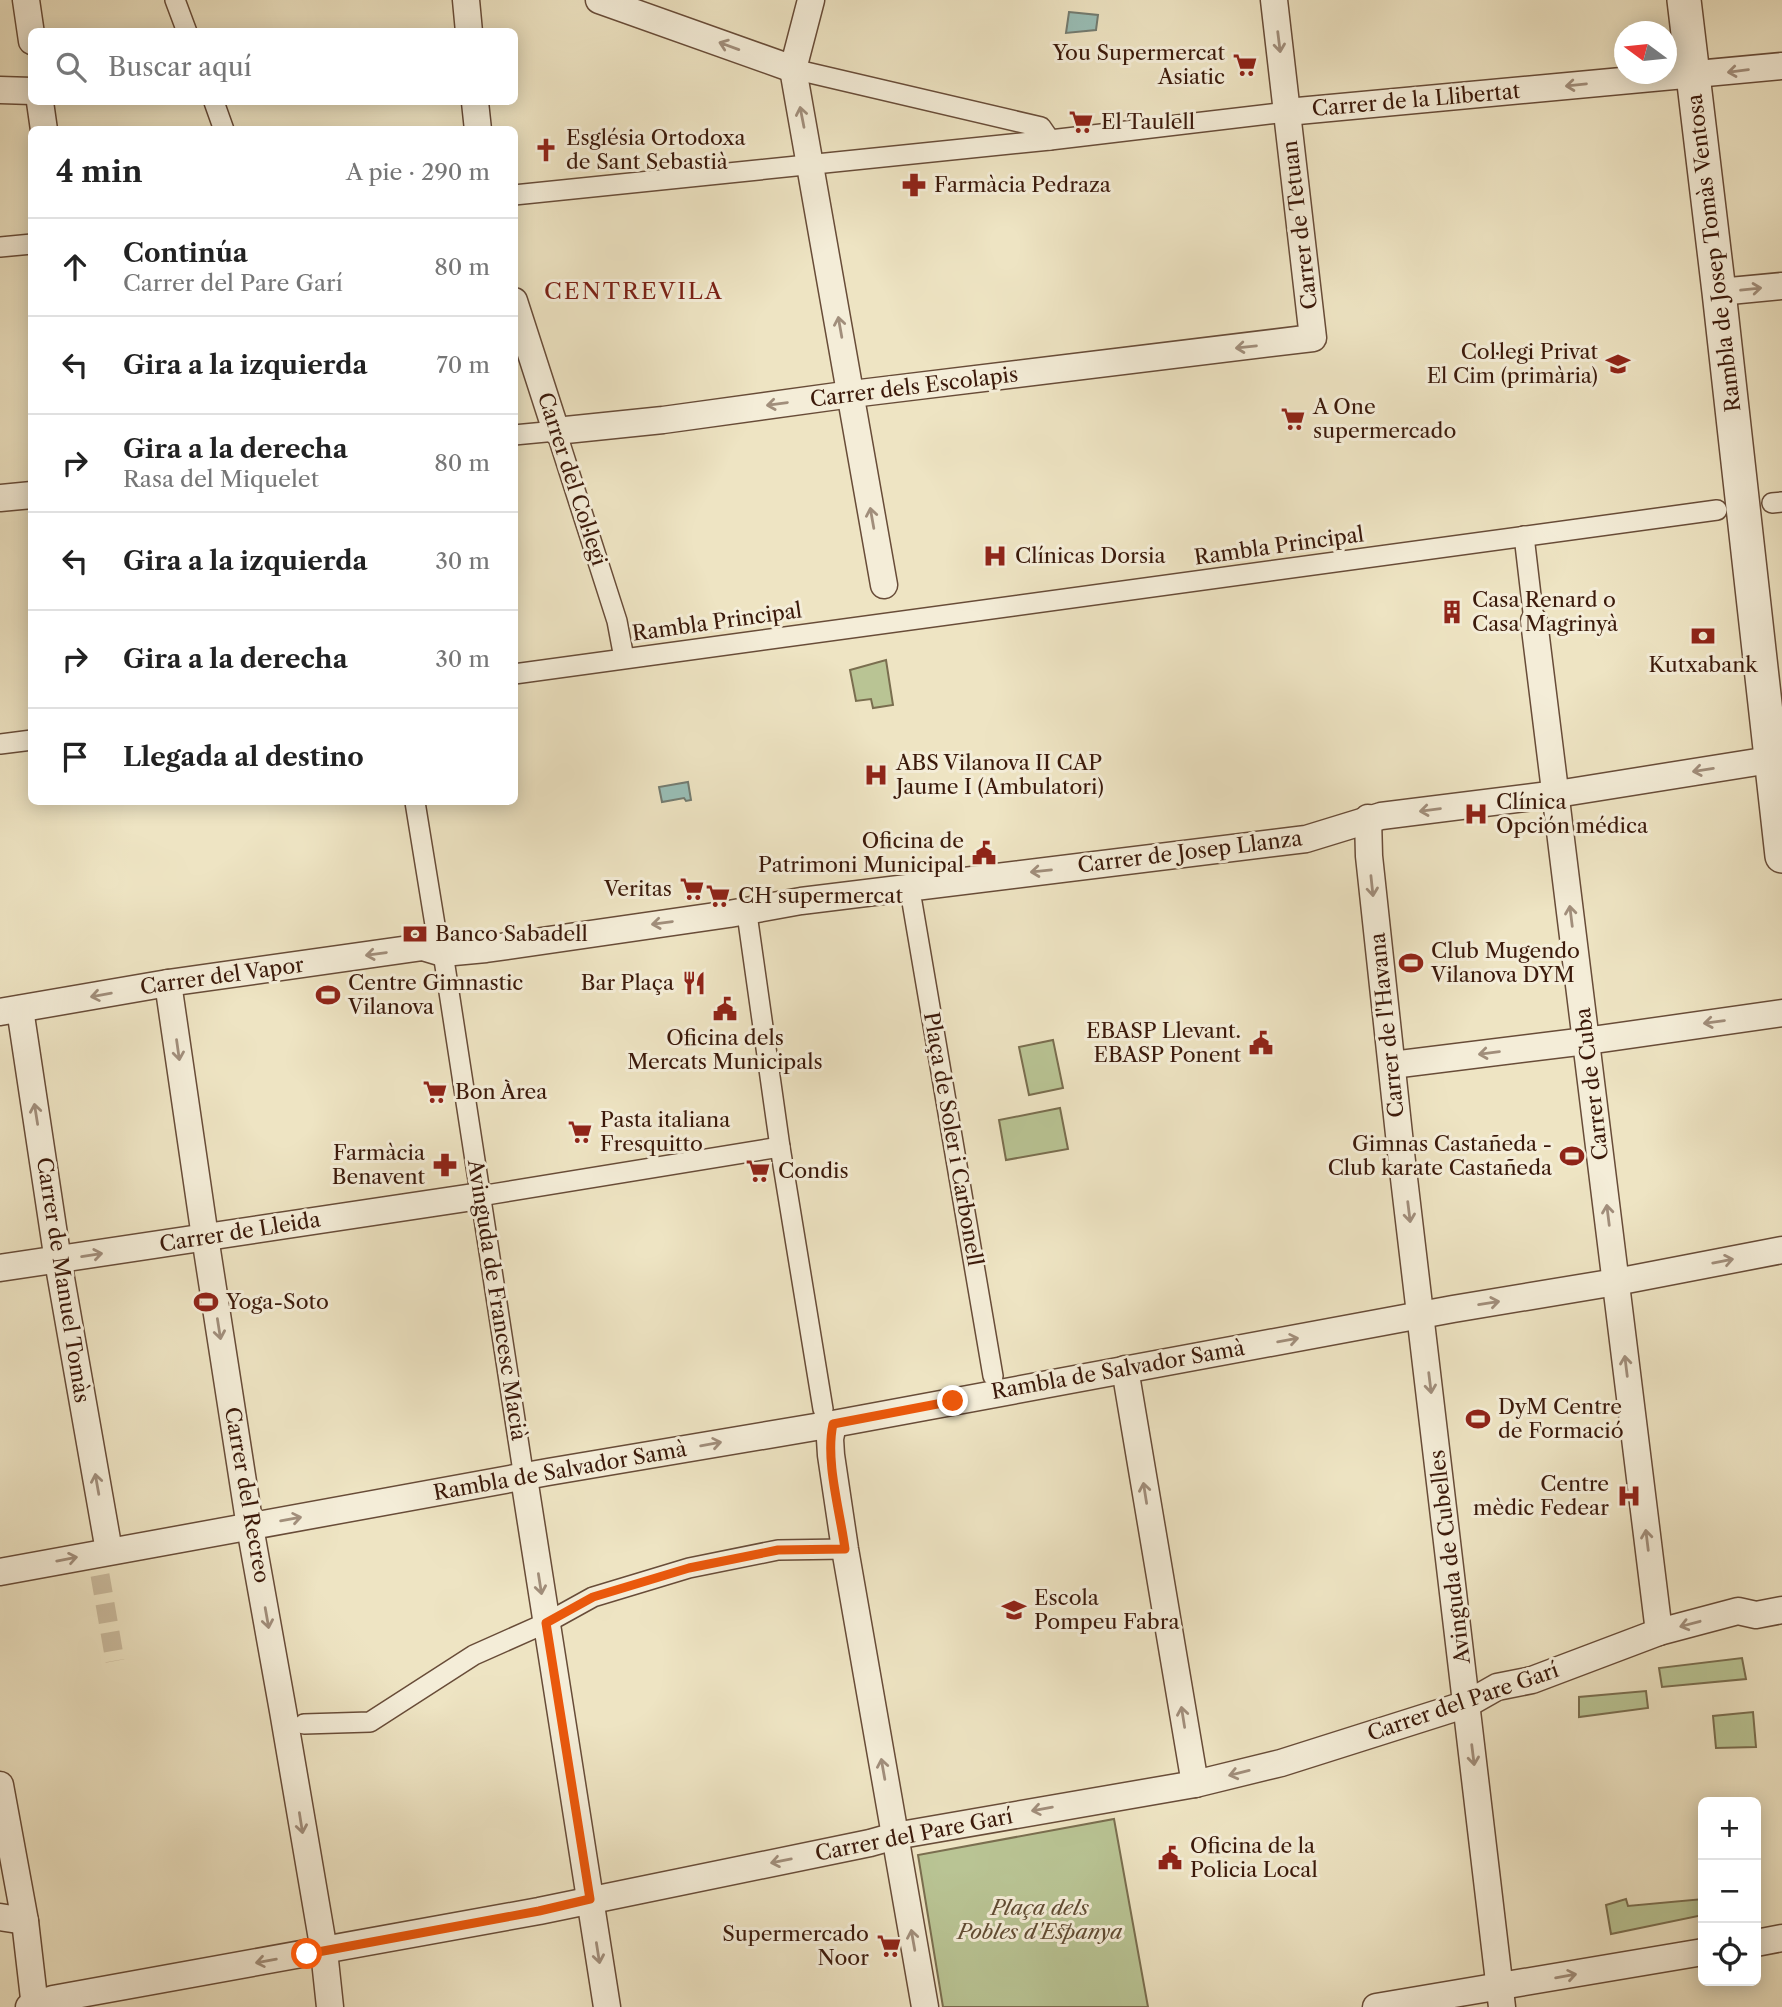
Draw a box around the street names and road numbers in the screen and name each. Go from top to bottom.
street label: Carrer de la Llibertat [1311,78,1522,121]
street label: Rambla de Josep Tomàs Ventosa [1681,92,1745,414]
street label: Carrer de Tetuan [1277,139,1322,311]
street label: Carrer dels Escolapis [809,361,1019,412]
street label: Carrer del Col·legi [533,389,612,569]
street label: Rambla Principal [1192,521,1365,570]
street label: Rambla Principal [630,597,803,646]
street label: Carrer de Josep Llanza [1076,825,1305,878]
street label: Carrer de l'Havana [1364,930,1409,1119]
street label: Carrer del Vapor [138,952,306,999]
street label: Carrer de Cuba [1570,1005,1613,1162]
street label: Plaça de Soler i Carbonell [919,1010,988,1268]
street label: Carrer de Manuel Tomàs [32,1155,95,1404]
street label: Avinguda de Francesc Macià [463,1157,532,1443]
street label: Carrer de Lleida [158,1206,323,1257]
street label: Rambla de Salvador Samà [989,1335,1247,1404]
street label: Carrer del Recreo [220,1405,275,1585]
street label: Rambla de Salvador Samà [431,1436,689,1505]
street label: Avinguda de Cubelles [1424,1449,1475,1667]
street label: Carrer del Pare Garí [1364,1657,1562,1746]
street label: Carrer del Pare Garí [813,1803,1015,1866]

